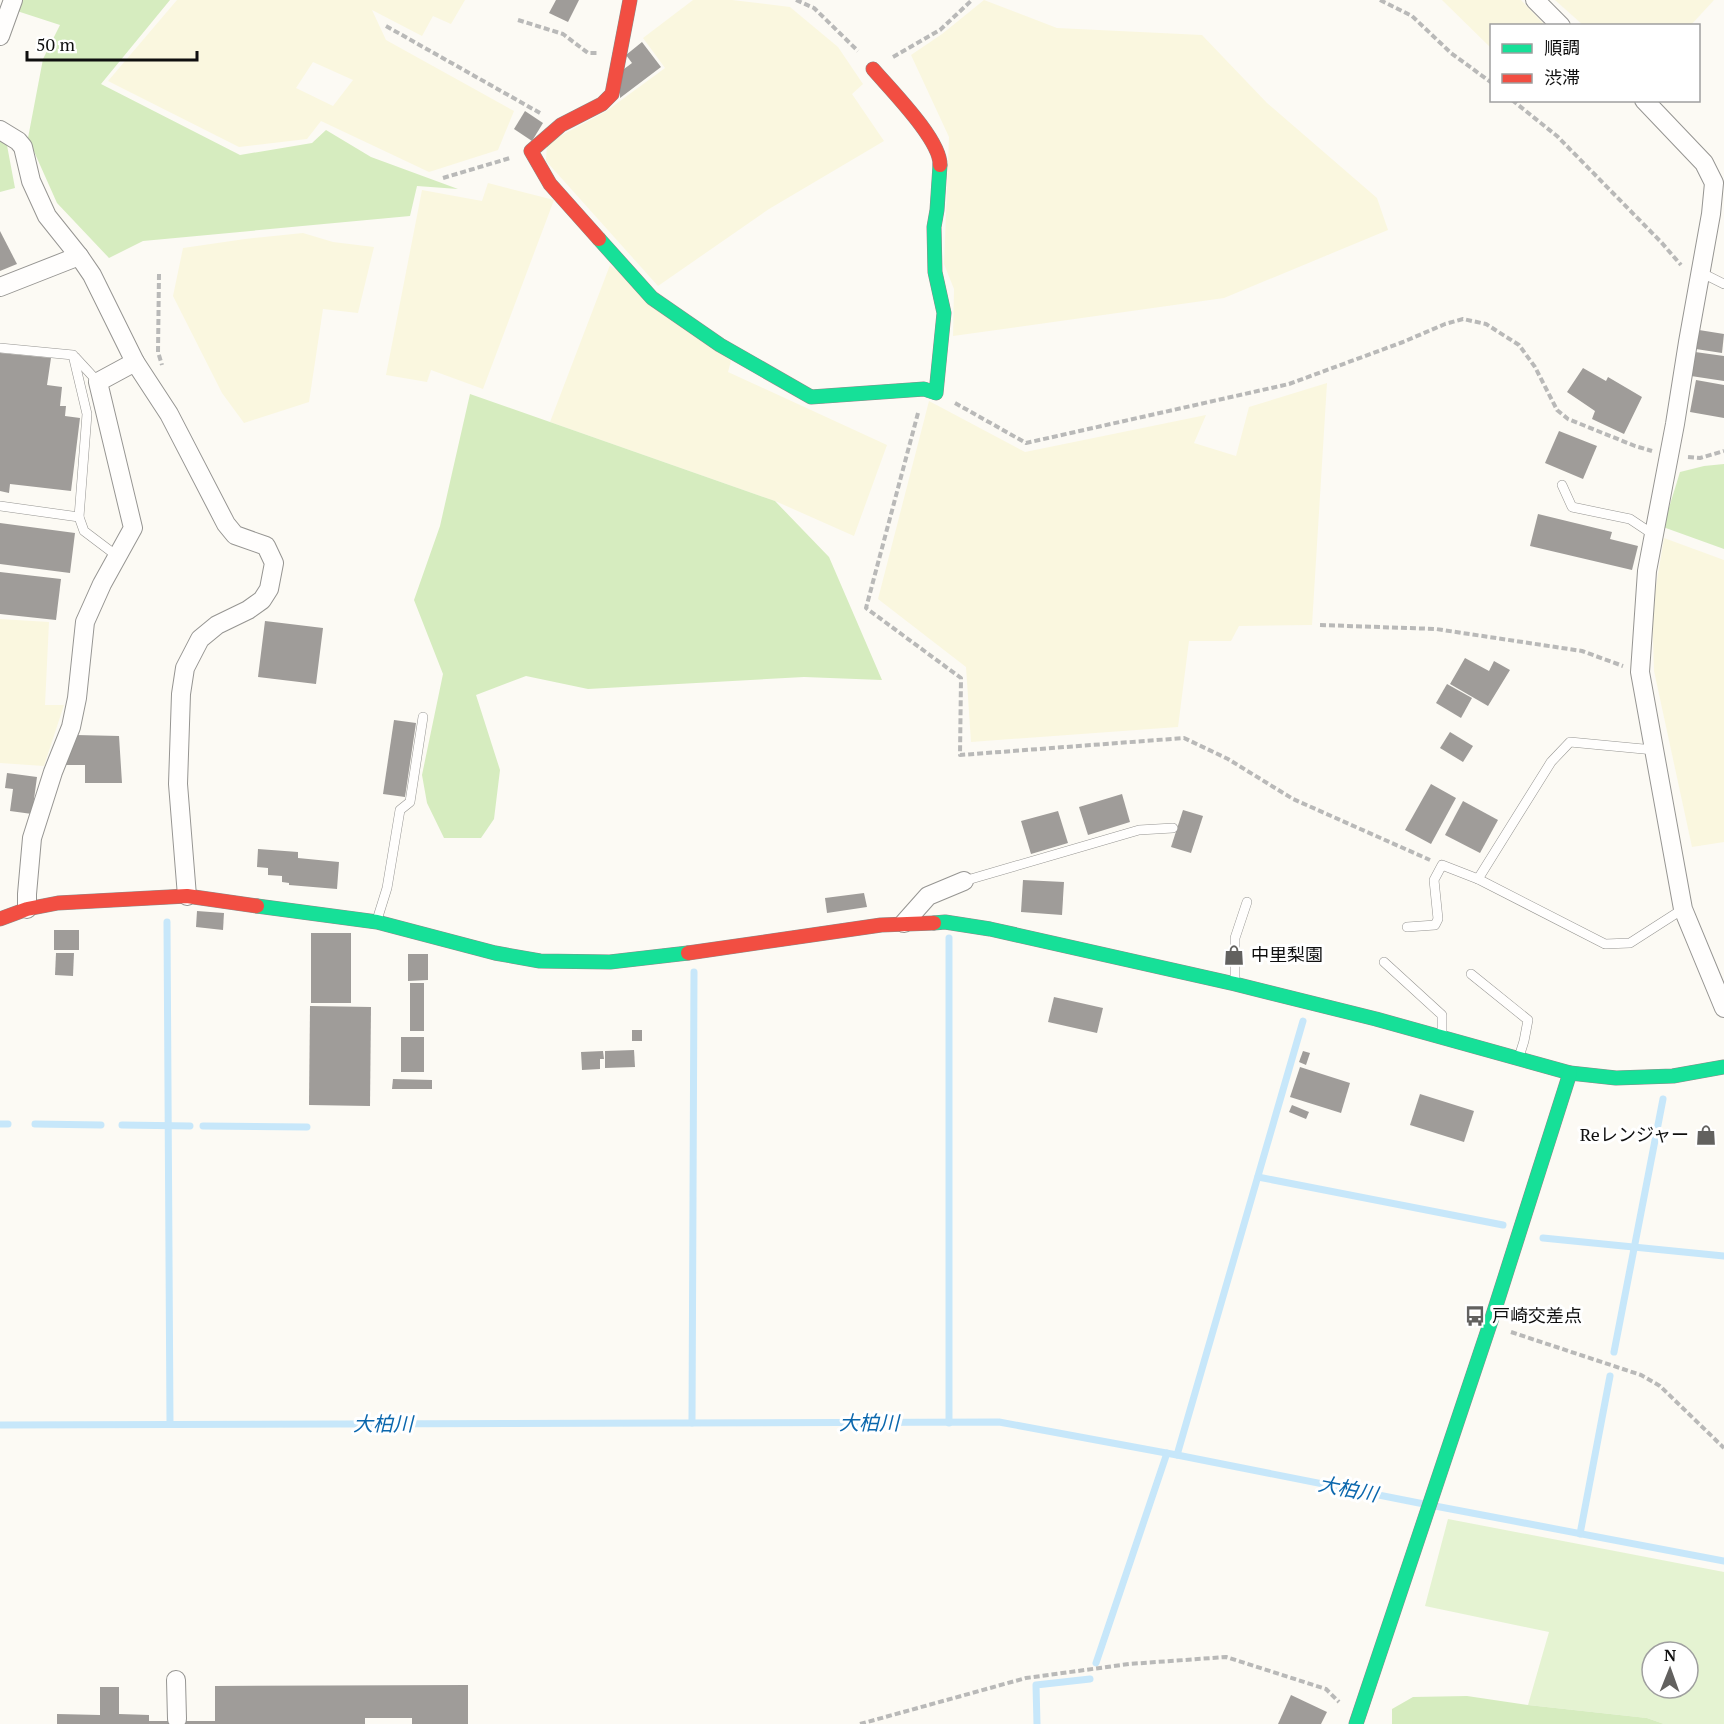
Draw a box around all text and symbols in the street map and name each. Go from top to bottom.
scale bar [27,24,196,62]
legend [1490,24,1700,102]
text: 50 m [36,32,76,56]
text: 順調 [1544,35,1580,59]
text: 渋滞 [1544,65,1580,89]
place label: 中里梨園 [1251,942,1323,966]
shop icon: 中里梨園 [1222,943,1246,967]
place label: Reレンジャー [1580,1122,1689,1146]
shop icon: Reレンジャー [1694,1123,1718,1147]
place label: 戸崎交差点 [1492,1303,1582,1327]
bus stop icon: 戸崎交差点 [1463,1304,1487,1328]
water label: 大柏川 [839,1409,901,1436]
water label: 大柏川 [353,1410,415,1437]
water label: 大柏川 [1316,1470,1382,1508]
north arrow [1640,1640,1700,1700]
text: N [1664,1644,1677,1666]

